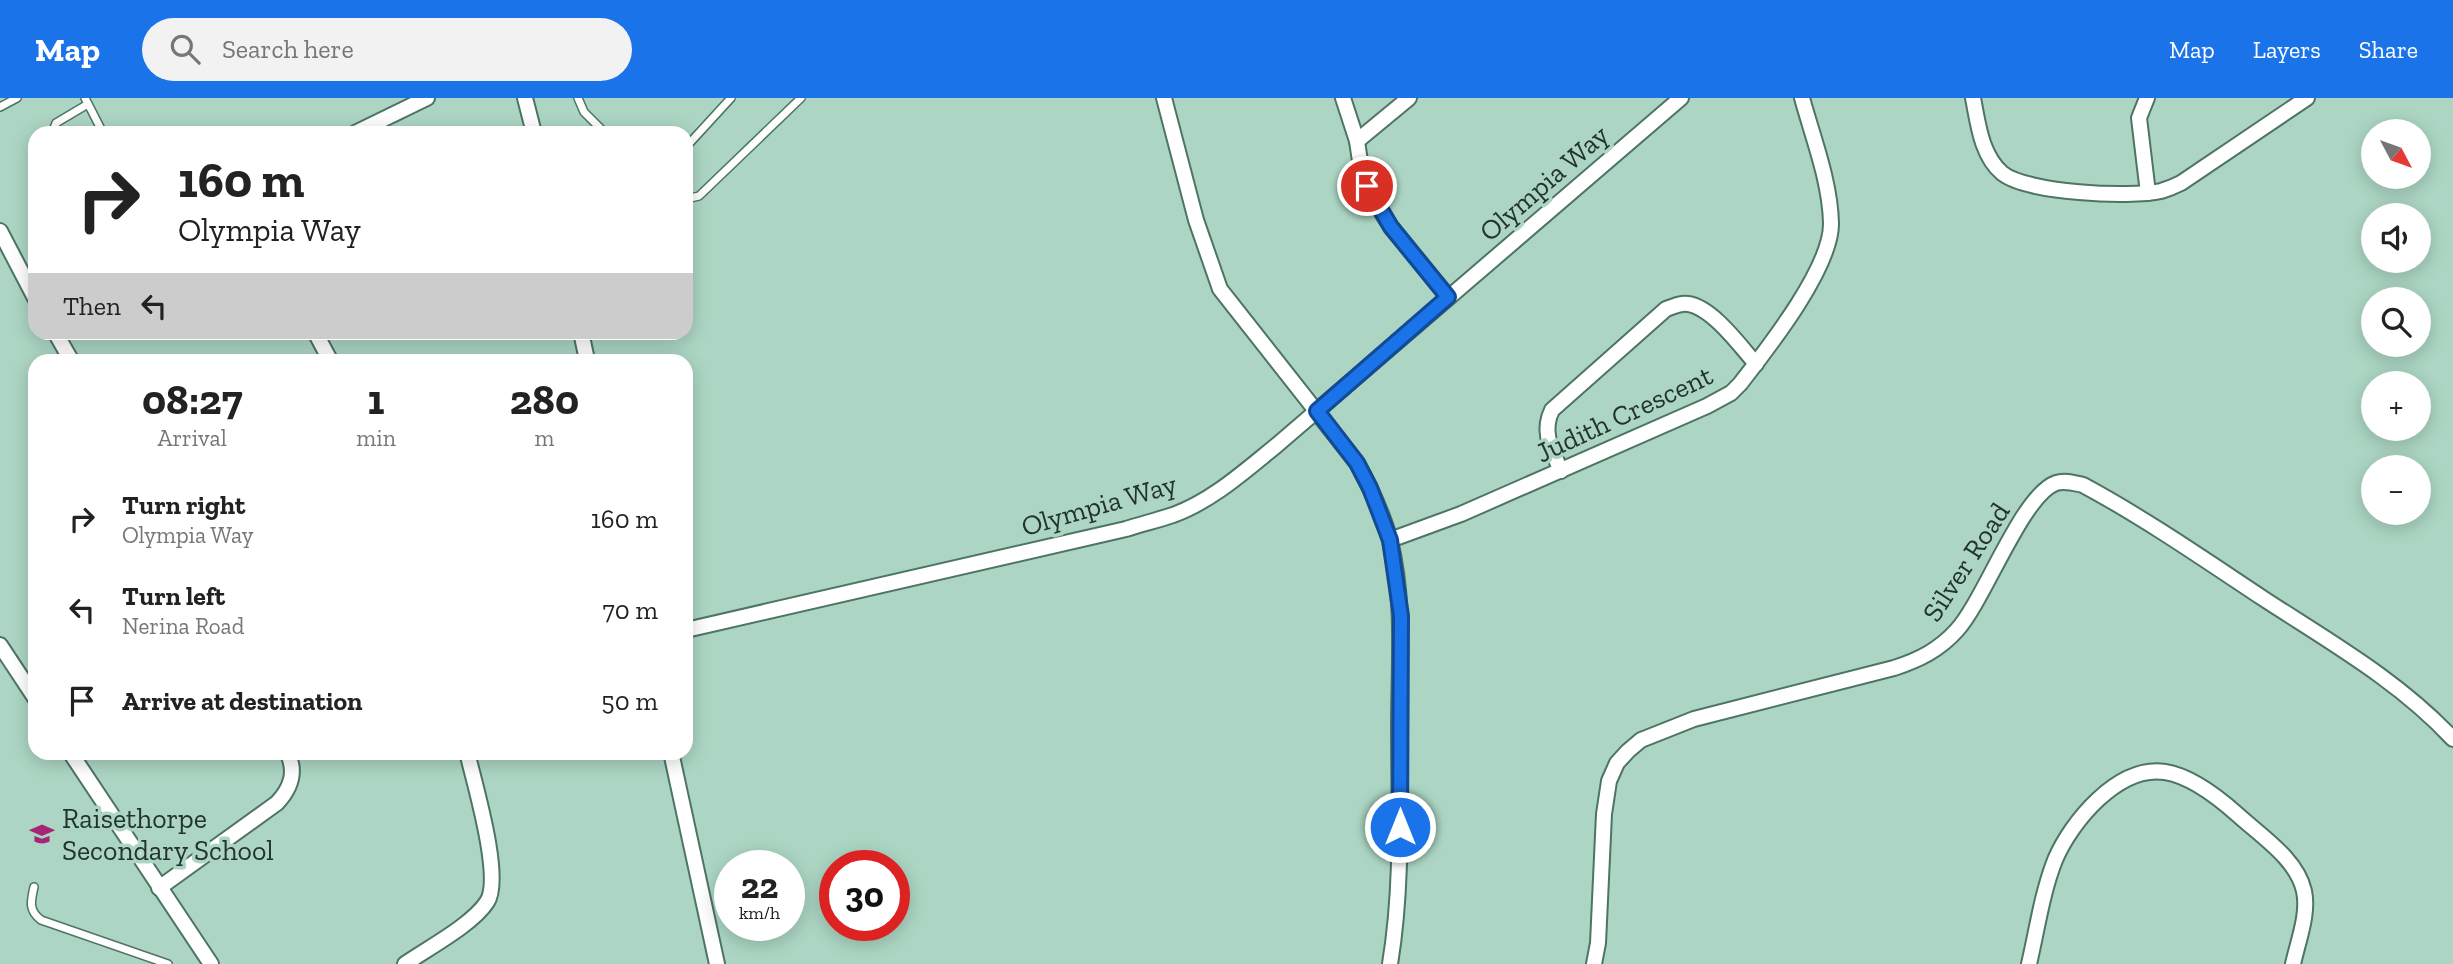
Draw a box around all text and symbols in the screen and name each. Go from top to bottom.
search box [142,18,632,81]
text: Map [35,30,100,69]
icon: search [166,30,204,68]
text: Search here [222,33,354,65]
text: Map [2169,35,2215,64]
text: Layers [2253,35,2321,64]
text: Share [2359,35,2418,64]
street label: Olympia Way [1473,118,1616,248]
north arrow [2361,119,2431,189]
map controls [2361,119,2431,525]
text: 160 m [178,151,304,210]
icon: right [63,154,154,245]
pin [1337,156,1397,216]
icon: arrive [1348,167,1386,205]
button: sound [2361,203,2431,273]
text: Olympia Way [178,211,361,249]
icon: left [135,287,173,325]
button: search [2361,287,2431,357]
text: Then [63,290,121,322]
street label: Judith Crescent [1530,358,1718,469]
button: + [2361,371,2431,441]
text: 08:27 [142,374,242,425]
text: 1 [368,374,385,425]
text: 280 [510,374,579,425]
text: Arrival [158,424,227,452]
text: min [356,424,396,452]
text: m [534,424,554,452]
button: − [2361,455,2431,525]
street label: Olympia Way [1018,467,1181,543]
text: Turn right [122,489,245,521]
street label: Silver Road [1915,497,2017,627]
icon: right [63,500,101,538]
text: 160 m [591,503,658,535]
text: Olympia Way [122,521,253,549]
text: Turn left [122,580,225,612]
icon: left [63,591,101,629]
text: 70 m [602,594,658,626]
text: Nerina Road [122,612,244,640]
icon: arrive [63,682,101,720]
text: Arrive at destination [122,685,362,717]
text: 50 m [601,685,658,717]
position arrow [1363,790,1437,864]
place label: Raisethorpe Secondary School [62,802,274,867]
school or university icon: Raisethorpe Secondary School [28,820,56,848]
speed limit sign: 30 [819,850,910,941]
text: 22 [741,865,778,907]
text: km/h [739,902,780,924]

